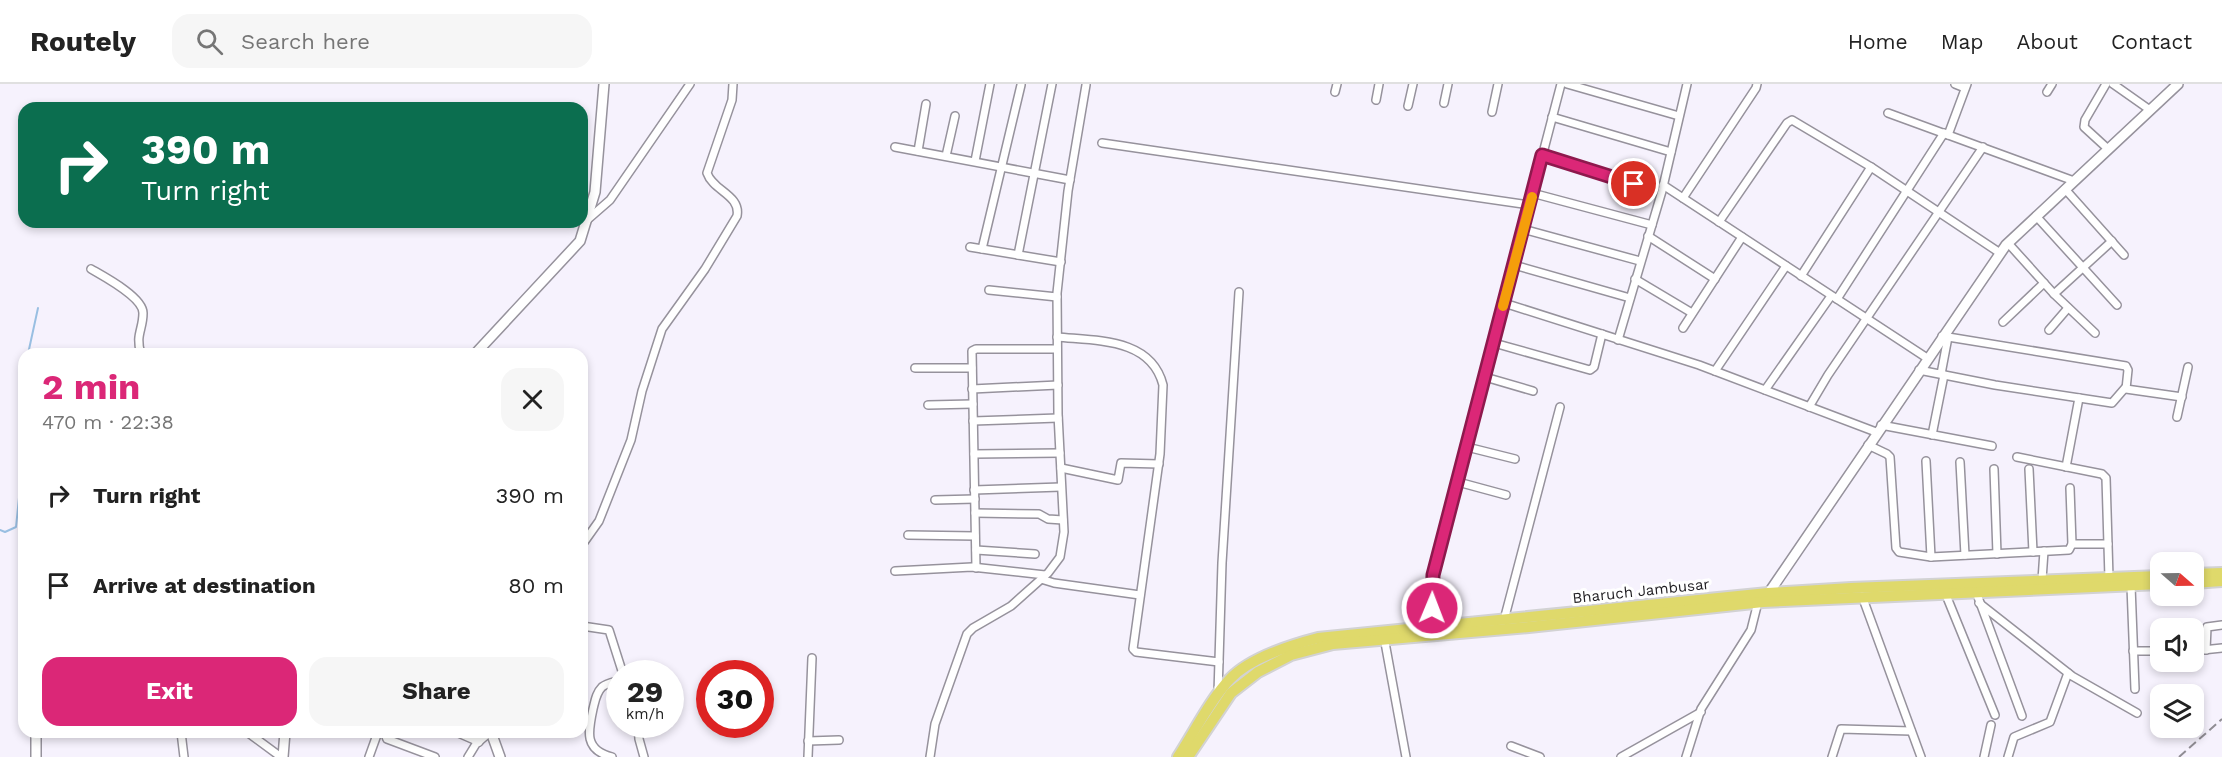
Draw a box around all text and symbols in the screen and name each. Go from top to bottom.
search box [172,14,592,68]
text: Routely [30,25,136,58]
icon: search [193,25,226,58]
text: Search here [241,29,370,54]
text: Home [1848,29,1908,54]
text: Map [1941,29,1984,54]
text: About [2017,29,2078,54]
text: Contact [2111,29,2192,54]
text: 390 m [141,125,270,174]
icon: right [42,126,120,204]
pin [1608,158,1659,209]
icon: arrive [1617,167,1650,200]
text: Turn right [141,175,270,207]
text: 2 min [42,366,140,408]
button: close [501,368,564,431]
text: 470 m · 22:38 [42,410,174,434]
icon: right [42,479,75,512]
text: Turn right [93,483,200,508]
text: 390 m [495,483,564,508]
north arrow [2150,552,2204,606]
map controls [2150,552,2204,738]
icon: arrive [42,569,75,602]
text: Arrive at destination [93,573,316,598]
text: 80 m [508,573,564,598]
street label: Bharuch Jambusar [1572,575,1710,607]
position arrow [1400,576,1464,640]
button: sound [2150,618,2204,672]
button: Exit [42,657,297,726]
button: Share [309,657,564,726]
speed limit sign: 30 [696,660,774,738]
text: 29 [627,674,663,709]
button: layers [2150,684,2204,738]
text: km/h [626,705,664,723]

